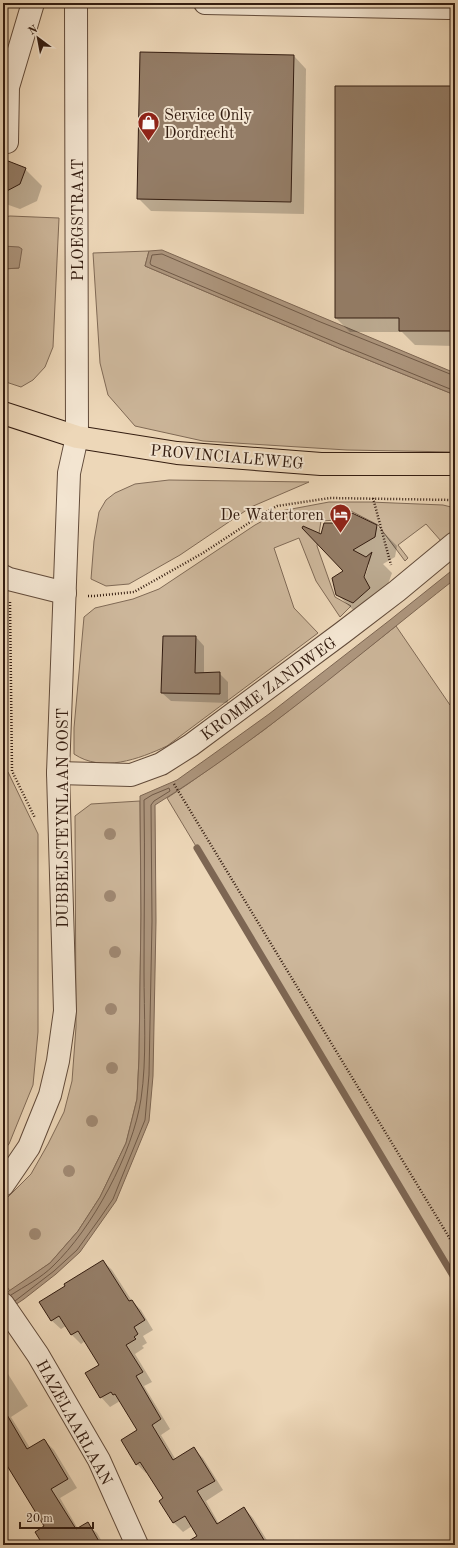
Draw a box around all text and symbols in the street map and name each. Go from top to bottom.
north arrow [18,18,58,58]
text: N [27,24,40,38]
place label: Service Only Dordrecht [164,108,253,142]
shop icon: Service Only Dordrecht [136,110,162,143]
street label: PLOEGSTRAAT [71,159,87,281]
street label: PROVINCIALEWEG [149,443,305,473]
hotel icon: De Watertoren [327,501,353,534]
place label: De Watertoren [220,508,324,524]
street label: KROMME ZANDWEG [198,635,340,744]
street label: DUBBELSTEYNLAAN OOST [56,708,72,928]
street label: HAZELAARLAAN [32,1358,114,1488]
scale bar [20,1504,93,1530]
text: 20 m [26,1513,53,1525]

